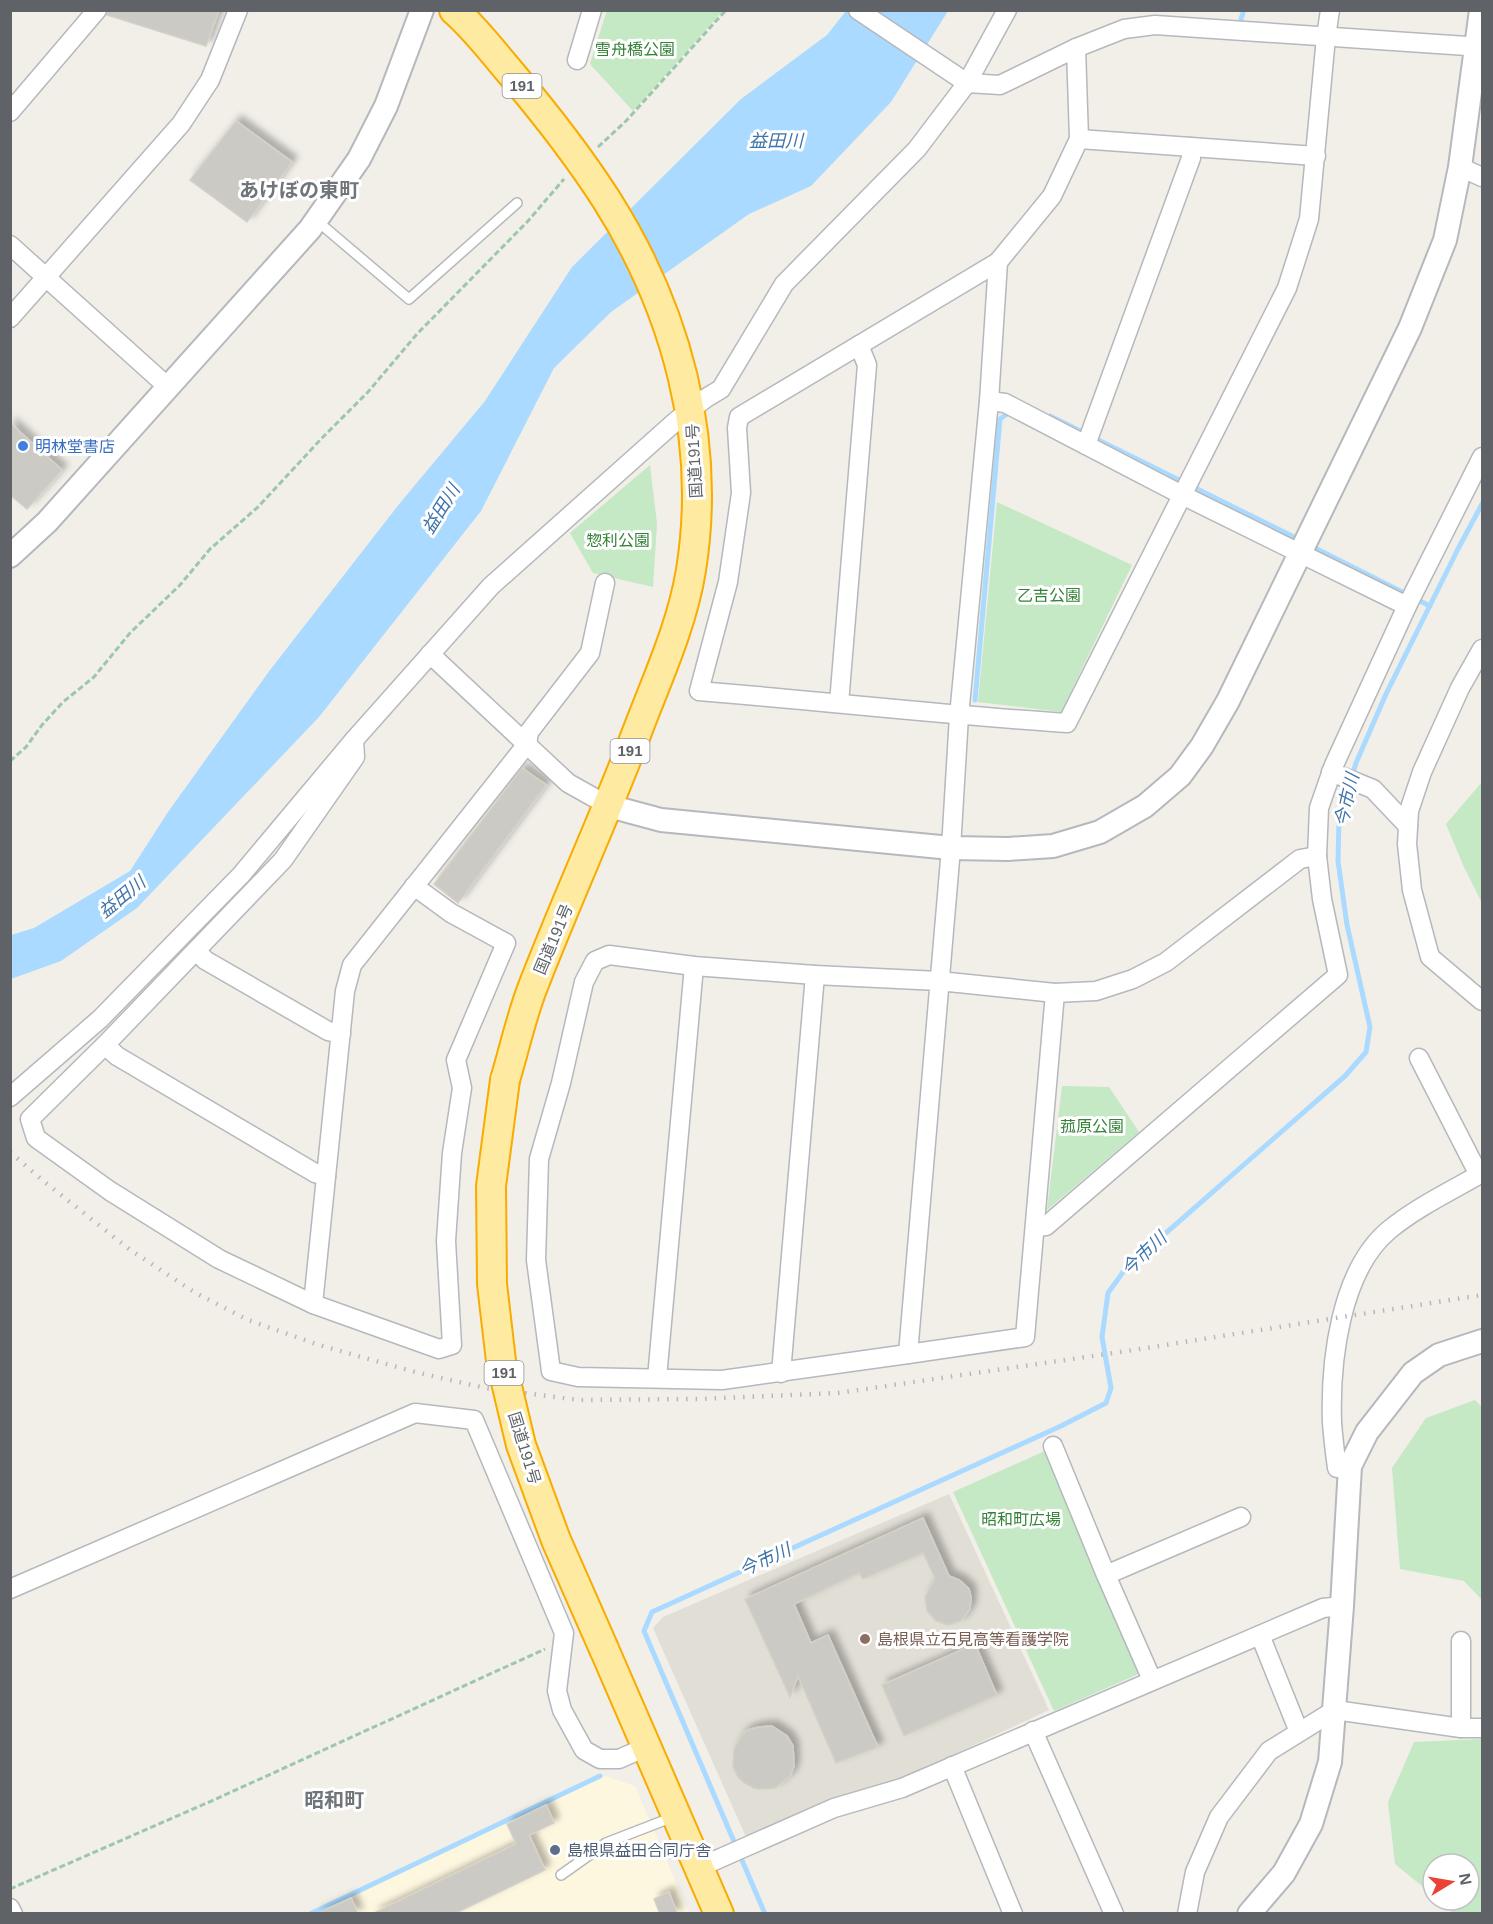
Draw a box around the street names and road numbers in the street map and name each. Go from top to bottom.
road number: 191 [502,74,542,98]
street label: 国道191号 [684,423,705,499]
road number: 191 [610,739,650,763]
street label: 国道191号 [531,901,576,977]
road number: 191 [484,1361,524,1385]
street label: 国道191号 [505,1410,544,1486]

